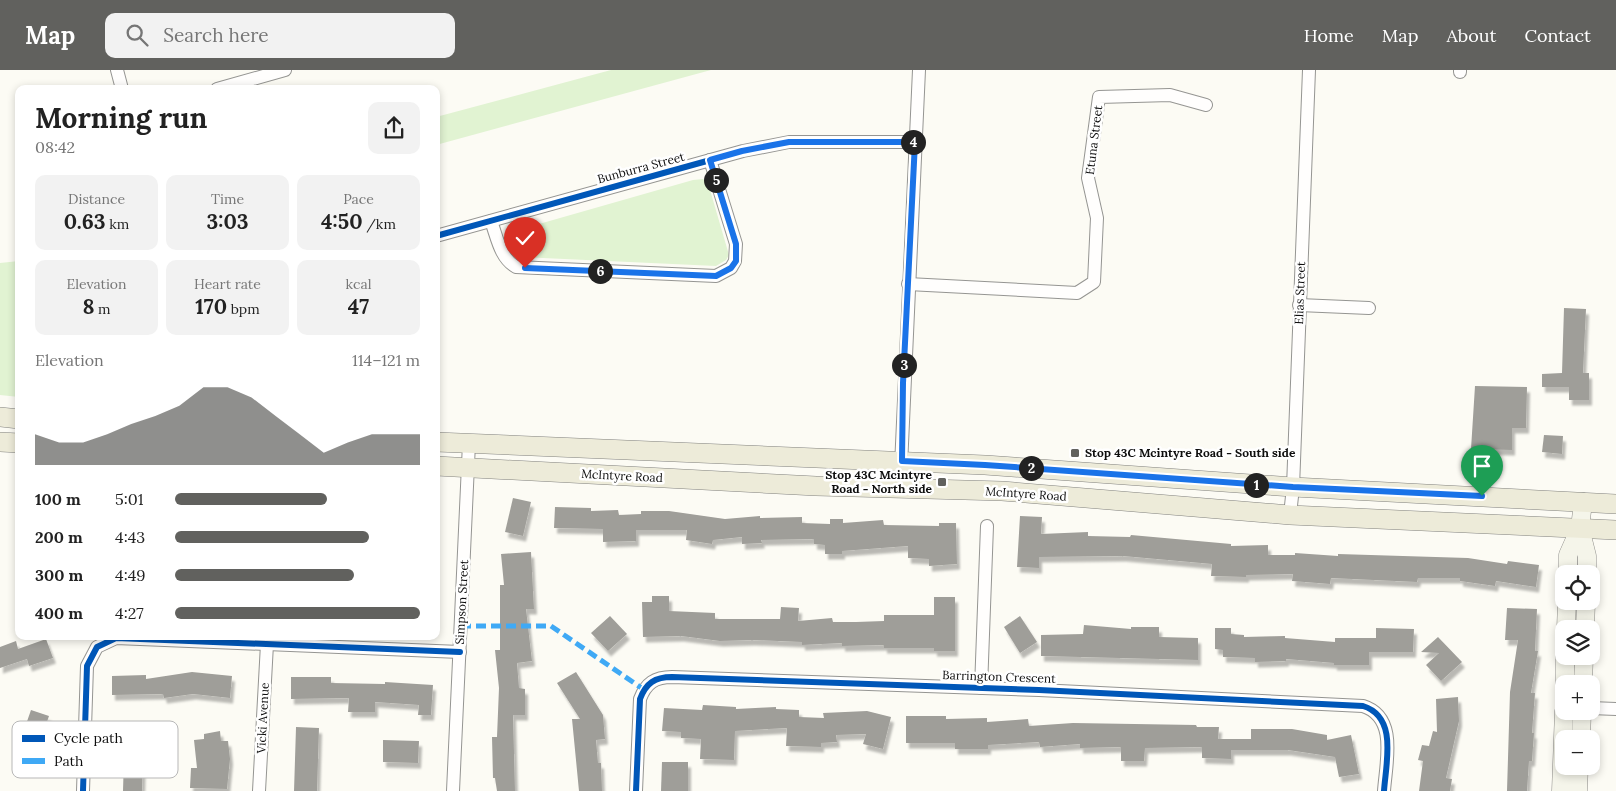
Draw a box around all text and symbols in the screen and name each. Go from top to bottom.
search box [105,13,455,58]
text: Map [25,20,75,51]
icon: search [123,21,151,49]
text: Search here [163,23,269,47]
text: Home [1304,24,1354,47]
text: Map [1382,24,1418,47]
text: About [1446,24,1496,47]
text: Contact [1524,24,1591,47]
text: Morning run [35,100,207,136]
button: share [368,102,420,154]
street label: Etuna Street [1082,104,1105,176]
pin: 4 [900,130,926,154]
text: 4 [910,133,917,151]
text: 08:42 [35,137,75,157]
street label: Bunburra Street [596,149,686,186]
pin: 5 [704,168,728,192]
text: 5 [713,171,720,189]
text: Distance [68,190,125,208]
text: Time [211,190,244,208]
text: Pace [343,190,374,208]
text: 0.63 [64,208,106,235]
text: 3:03 [206,208,249,235]
text: 4:50 [321,208,363,235]
text: km [106,215,129,233]
text: /km [363,215,396,233]
pin [504,217,546,268]
icon: check [511,224,539,252]
pin: 6 [588,258,612,284]
street label: Elias Street [1291,261,1308,325]
text: 6 [596,262,605,280]
text: Elevation [66,275,127,293]
text: Heart rate [194,275,261,293]
text: kcal [346,275,371,293]
text: 8 [82,293,94,320]
text: 170 [195,293,227,320]
text: 47 [348,293,369,320]
text: m [94,300,111,318]
text: bpm [227,300,260,318]
text: Elevation [35,350,104,370]
text: 114–121 m [352,350,420,370]
pin: 3 [892,352,916,378]
text: 3 [901,356,908,374]
place label: Stop 43C Mcintyre Road - South side [1085,445,1296,460]
pin [1461,445,1503,496]
marker: Stop 43C Mcintyre Road - South side [1069,447,1081,459]
icon: arrive [1468,452,1496,480]
pin: 2 [1018,456,1044,480]
text: 2 [1028,459,1035,477]
street label: McIntyre Road [581,466,663,485]
place label: Stop 43C Mcintyre Road - North side [825,467,933,496]
pin: 1 [1244,472,1268,498]
marker: Stop 43C Mcintyre Road - North side [936,476,948,488]
text: 1 [1254,476,1259,494]
street label: McIntyre Road [985,483,1067,504]
text: 100 m [35,489,81,509]
text: 5:01 [115,489,143,509]
text: 200 m [35,527,83,547]
text: 4:43 [115,527,145,547]
street label: Simpson Street [452,559,471,645]
text: 300 m [35,565,83,585]
text: 4:49 [115,565,146,585]
map controls [1555,565,1600,775]
button: locate [1555,565,1600,610]
text: 400 m [35,603,83,623]
text: 4:27 [115,603,144,623]
button: layers [1555,620,1600,665]
street label: Barrington Crescent [942,667,1056,686]
button: + [1555,675,1600,720]
street label: Vicki Avenue [253,682,272,755]
legend [12,721,178,778]
text: Cycle path [54,729,123,747]
button: − [1555,730,1600,775]
text: Path [54,752,83,770]

